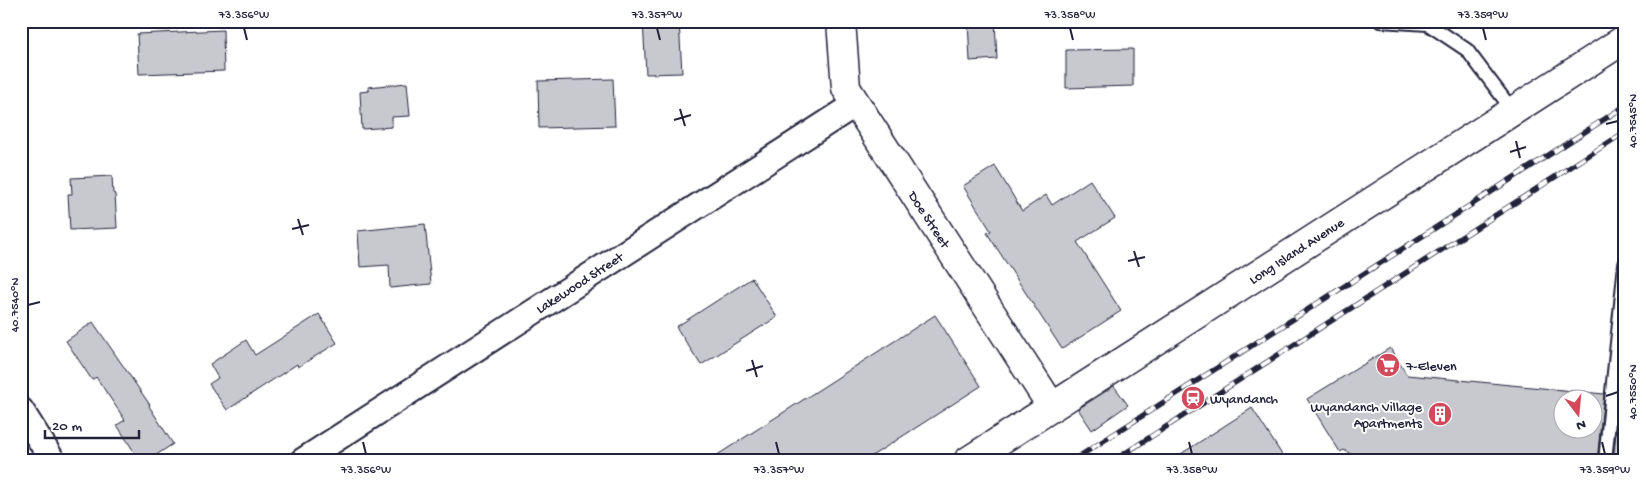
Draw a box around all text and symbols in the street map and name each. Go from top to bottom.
text: 73.356°W [218,9,269,23]
text: 73.357°W [631,9,682,23]
text: 73.358°W [1044,9,1095,23]
text: 73.359°W [1457,9,1508,23]
text: 40.7545°N [1627,94,1641,148]
street label: Doe Street [903,188,953,253]
street label: Long Island Avenue [1247,215,1349,289]
street label: Lakewood Street [534,249,628,319]
text: 40.7540°N [9,278,23,332]
supermarket icon: 7-Eleven [1375,352,1401,378]
place label: 7-Eleven [1405,359,1457,376]
text: 40.7550°N [1627,364,1641,420]
station icon: Wyandanch [1180,385,1206,411]
north arrow [1554,390,1604,440]
place label: Wyandanch [1210,392,1279,409]
place label: Wyandanch Village Apartments [1311,400,1423,433]
building icon: Wyandanch Village Apartments [1427,401,1453,427]
scale bar [45,407,139,439]
text: N [1574,415,1588,434]
text: 20 m [52,418,82,436]
text: 73.356°W [340,464,391,478]
text: 73.357°W [753,464,804,478]
text: 73.358°W [1166,464,1217,478]
text: 73.359°W [1579,464,1630,478]

